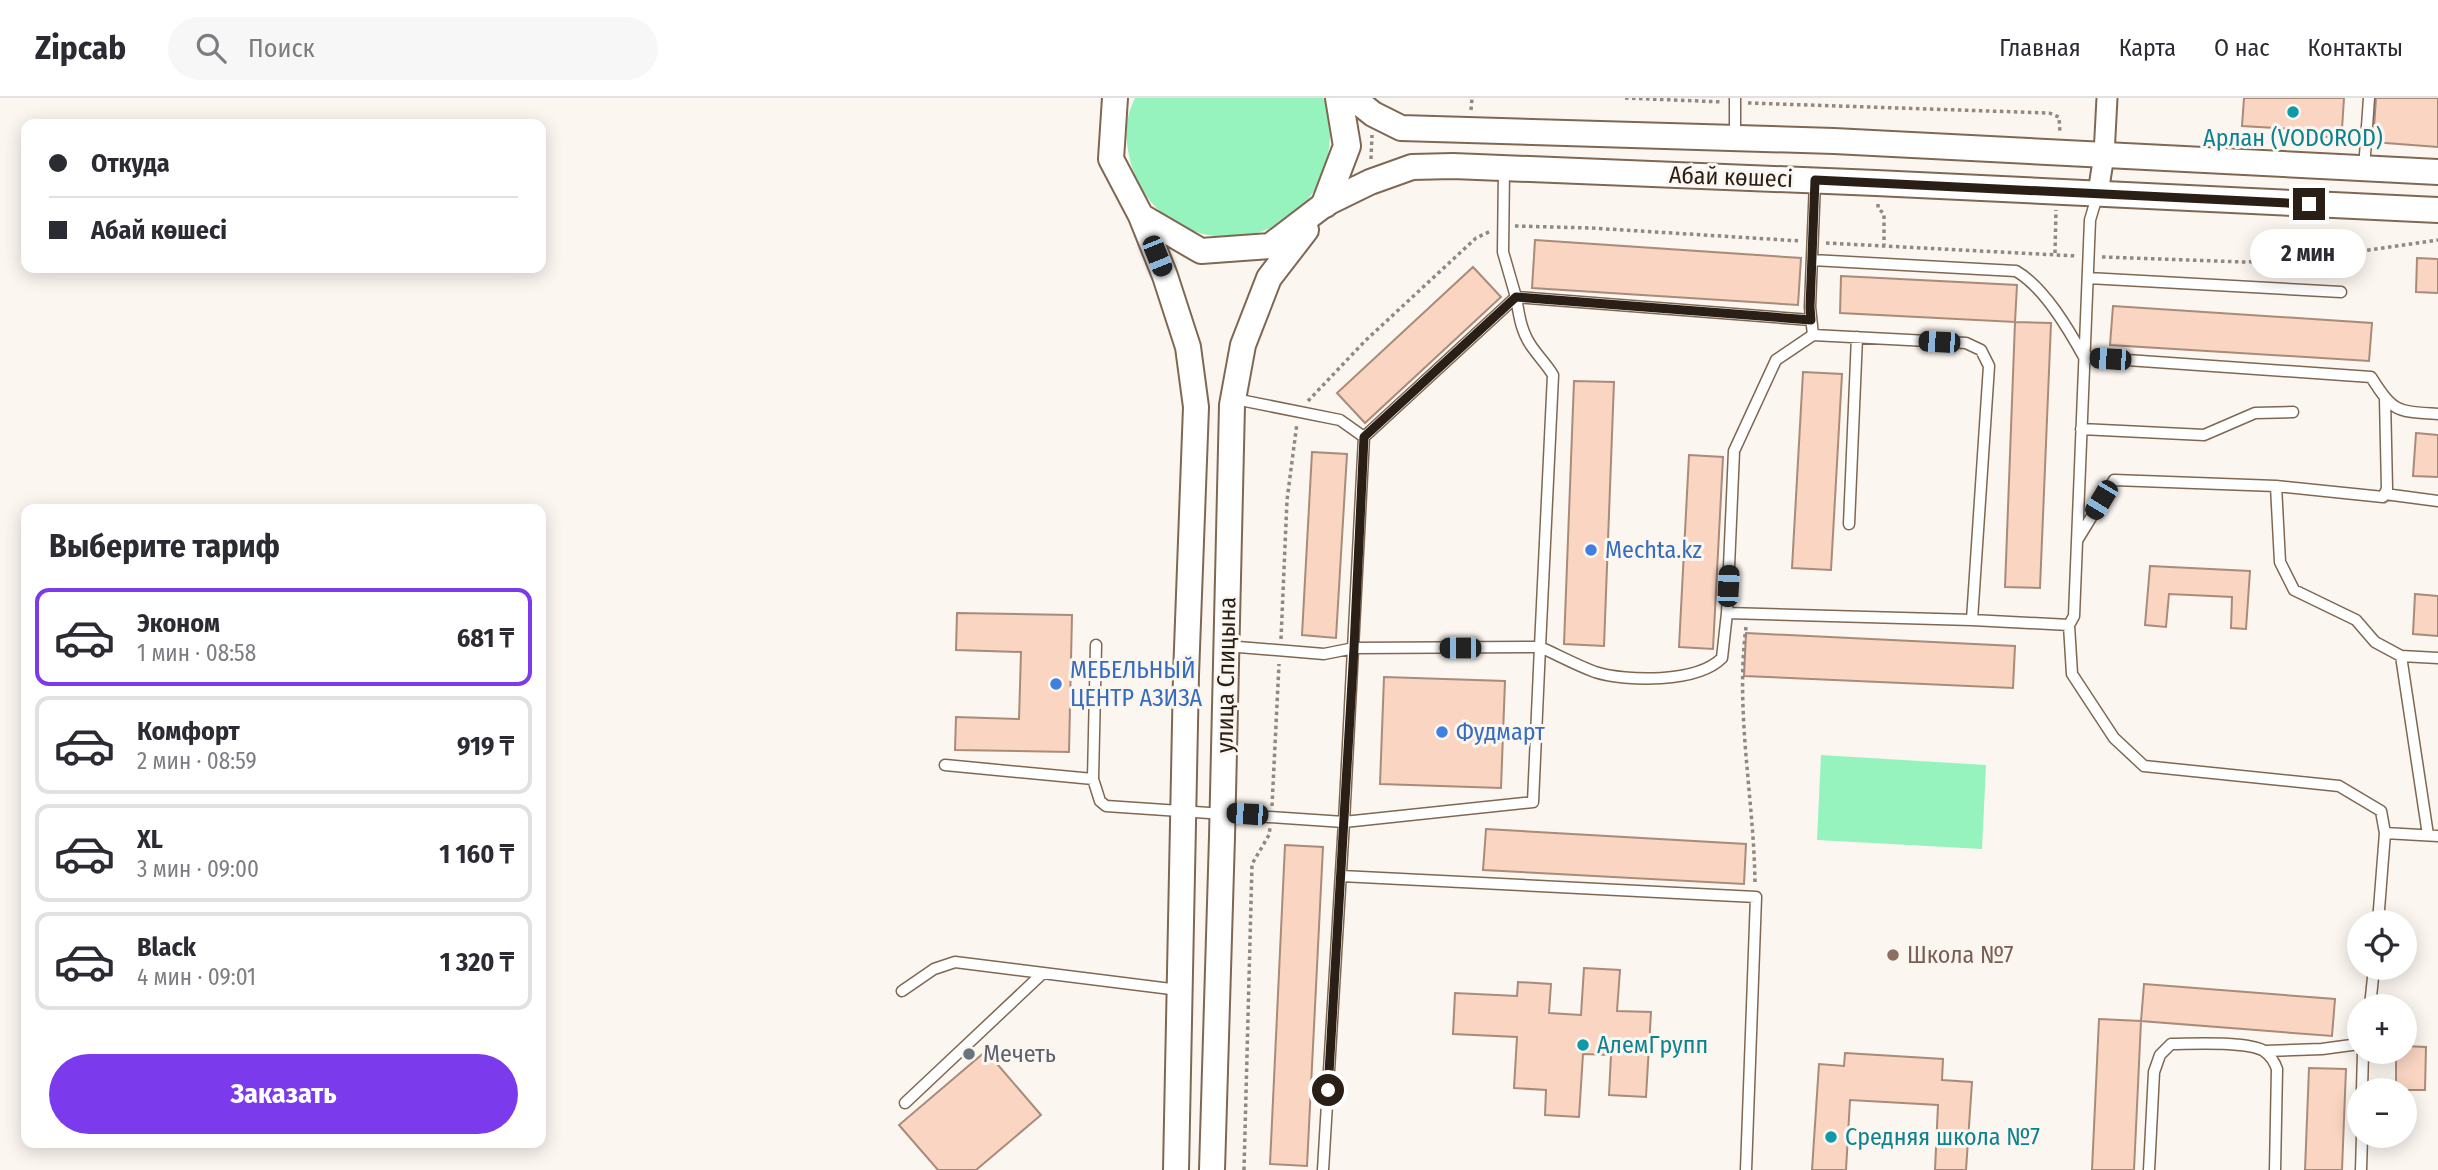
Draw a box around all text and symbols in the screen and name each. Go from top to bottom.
search box [168,17,658,80]
text: Zipcab [35,28,126,68]
icon: search [192,29,230,67]
text: Поиск [248,33,315,64]
text: Главная [1999,34,2081,62]
text: Карта [2119,34,2176,62]
text: О нас [2214,34,2269,62]
text: Контакты [2307,34,2403,62]
marker: Арлан (VODOROD) [2285,104,2301,120]
place label: Арлан (VODOROD) [2203,124,2383,152]
text: Откуда [91,148,170,179]
street label: Абай көшесі [1668,161,1794,193]
route end [2293,188,2325,220]
text: Абай көшесі [91,215,227,246]
callout: 2 мин [2251,228,2367,278]
car [1140,233,1175,279]
text: 2 мин [2281,239,2335,267]
car [1918,330,1961,354]
car [2089,347,2132,371]
car [2082,477,2121,523]
text: Выберите тариф [49,527,280,565]
place label: Mechta.kz [1605,536,1702,564]
marker: Mechta.kz [1583,542,1599,558]
car [1717,564,1740,608]
street label: улица Спицына [1211,597,1241,753]
icon: car [53,606,116,669]
text: Эконом [137,608,220,639]
text: 681 ₸ [457,623,514,654]
car [1440,638,1482,659]
text: 1 мин · 08:58 [137,639,256,667]
place label: МЕБЕЛЬНЫЙ ЦЕНТР АЗИЗА [1070,656,1202,712]
marker: МЕБЕЛЬНЫЙ ЦЕНТР АЗИЗА [1048,676,1064,692]
icon: car [53,714,116,777]
text: Комфорт [137,716,240,747]
place label: Фудмарт [1456,718,1545,746]
marker: Фудмарт [1434,724,1450,740]
text: 919 ₸ [457,731,514,762]
text: 2 мин · 08:59 [137,747,257,775]
car [1226,802,1269,826]
icon: car [53,822,116,885]
text: XL [137,824,163,855]
text: 1 160 ₸ [439,839,514,870]
text: 3 мин · 09:00 [137,855,259,883]
map controls [2347,910,2417,1148]
button: locate [2347,910,2417,980]
icon: car [53,930,116,993]
text: Black [137,932,196,963]
place label: Школа №7 [1907,941,2014,969]
text: 1 320 ₸ [440,947,514,978]
marker: Школа №7 [1885,947,1901,963]
text: 4 мин · 09:01 [137,963,256,991]
button: + [2347,994,2417,1064]
place label: АлемГрупп [1597,1031,1708,1059]
marker: АлемГрупп [1575,1037,1591,1053]
place label: Мечеть [983,1040,1056,1068]
marker: Мечеть [961,1046,977,1062]
button: Заказать [49,1054,518,1134]
route start [1312,1074,1344,1106]
button: − [2347,1078,2417,1148]
place label: Средняя школа №7 [1845,1123,2040,1151]
marker: Средняя школа №7 [1823,1129,1839,1145]

